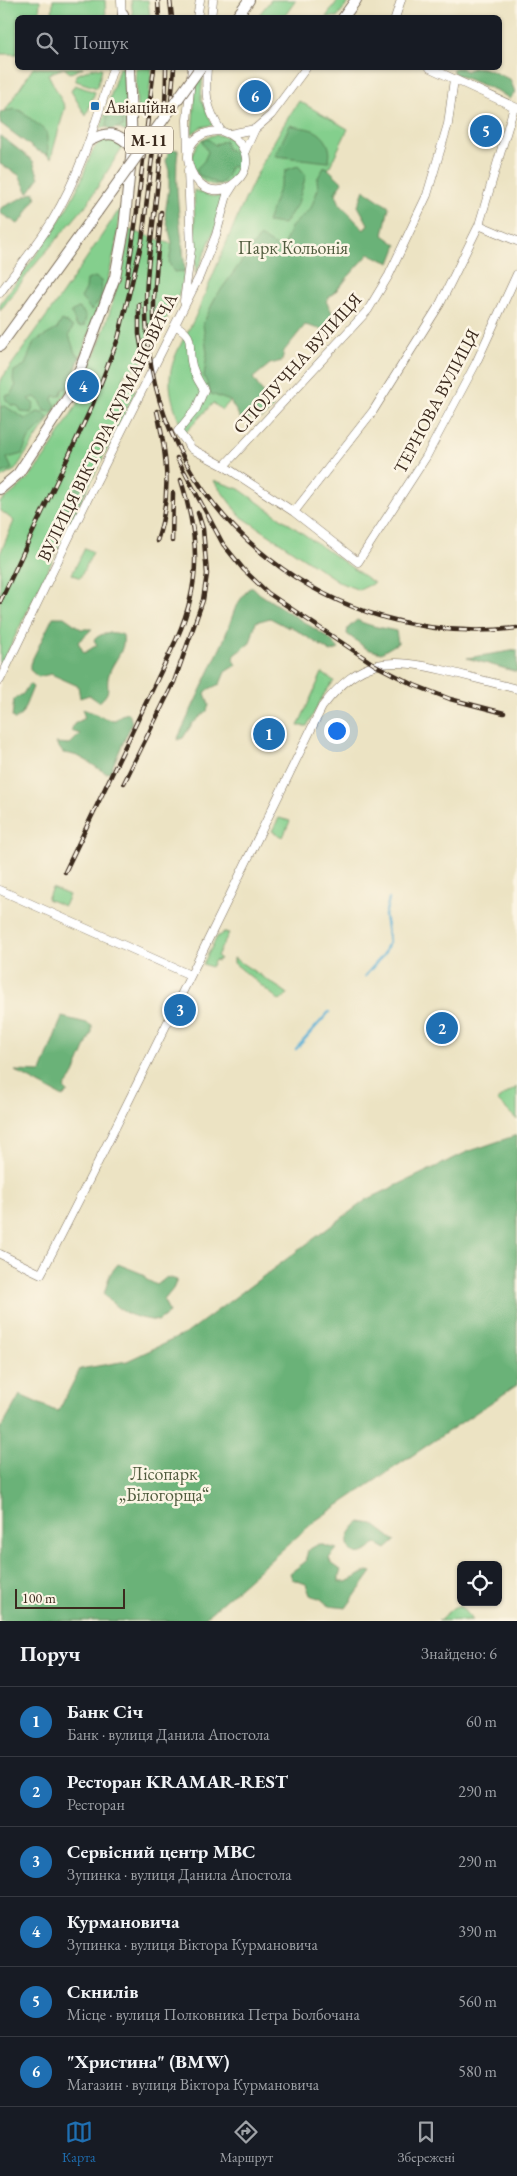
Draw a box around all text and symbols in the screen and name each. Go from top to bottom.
search box [15,15,502,70]
icon: search [33,29,61,57]
text: Пошук [73,30,129,55]
pin: 6 [239,77,271,115]
place label: Авіаційна [104,95,177,118]
marker: Авіаційна [89,100,101,112]
pin: 5 [470,112,502,150]
road number: М-11 [125,126,173,154]
park label: Парк Кольонія [238,236,348,259]
street label: СПОЛУЧНА ВУЛИЦЯ [228,288,366,438]
street label: ВУЛИЦЯ ВІКТОРА КУРМАНОВИЧА [32,289,182,565]
street label: ТЕРНОВА ВУЛИЦЯ [388,325,484,477]
pin: 4 [67,367,99,405]
pin: 1 [253,715,285,753]
your location [324,718,350,744]
pin: 3 [164,991,196,1029]
pin: 2 [426,1009,458,1047]
park label: Лісопарк „Білогорща“ [118,1462,210,1506]
map controls [457,1561,502,1606]
button: locate [457,1561,502,1606]
scale bar [15,1586,125,1609]
text: 100 m [22,1589,56,1607]
text: Поруч [20,1640,80,1667]
text: Знайдено: 6 [421,1643,497,1664]
text: Банк Січ [67,1699,143,1724]
text: 1 [32,1711,40,1732]
text: 60 m [466,1711,497,1732]
text: Банк · вулиця Данила Апостола [67,1724,270,1745]
text: Ресторан KRAMAR-REST [67,1769,288,1794]
text: 2 [32,1781,40,1802]
text: 290 m [458,1781,497,1802]
text: Ресторан [67,1794,125,1815]
text: Сервісний центр МВС [67,1839,256,1864]
text: 3 [32,1851,40,1872]
text: 290 m [458,1851,497,1872]
text: Зупинка · вулиця Данила Апостола [67,1864,292,1885]
text: Курмановича [67,1909,180,1934]
text: 4 [32,1921,40,1942]
text: 390 m [458,1921,497,1942]
text: Зупинка · вулиця Віктора Курмановича [67,1934,318,1955]
text: Скнилів [67,1979,138,2004]
text: 5 [32,1991,40,2012]
text: 560 m [458,1991,497,2012]
text: Місце · вулиця Полковника Петра Болбочана [67,2004,360,2025]
text: "Христина" (BMW) [67,2049,230,2074]
text: 6 [32,2061,40,2082]
text: 580 m [458,2061,497,2082]
text: Магазин · вулиця Віктора Курмановича [67,2074,319,2095]
tab: Карта [62,2118,96,2166]
tab: Маршрут [220,2118,273,2166]
tab: Збережені [397,2118,455,2166]

